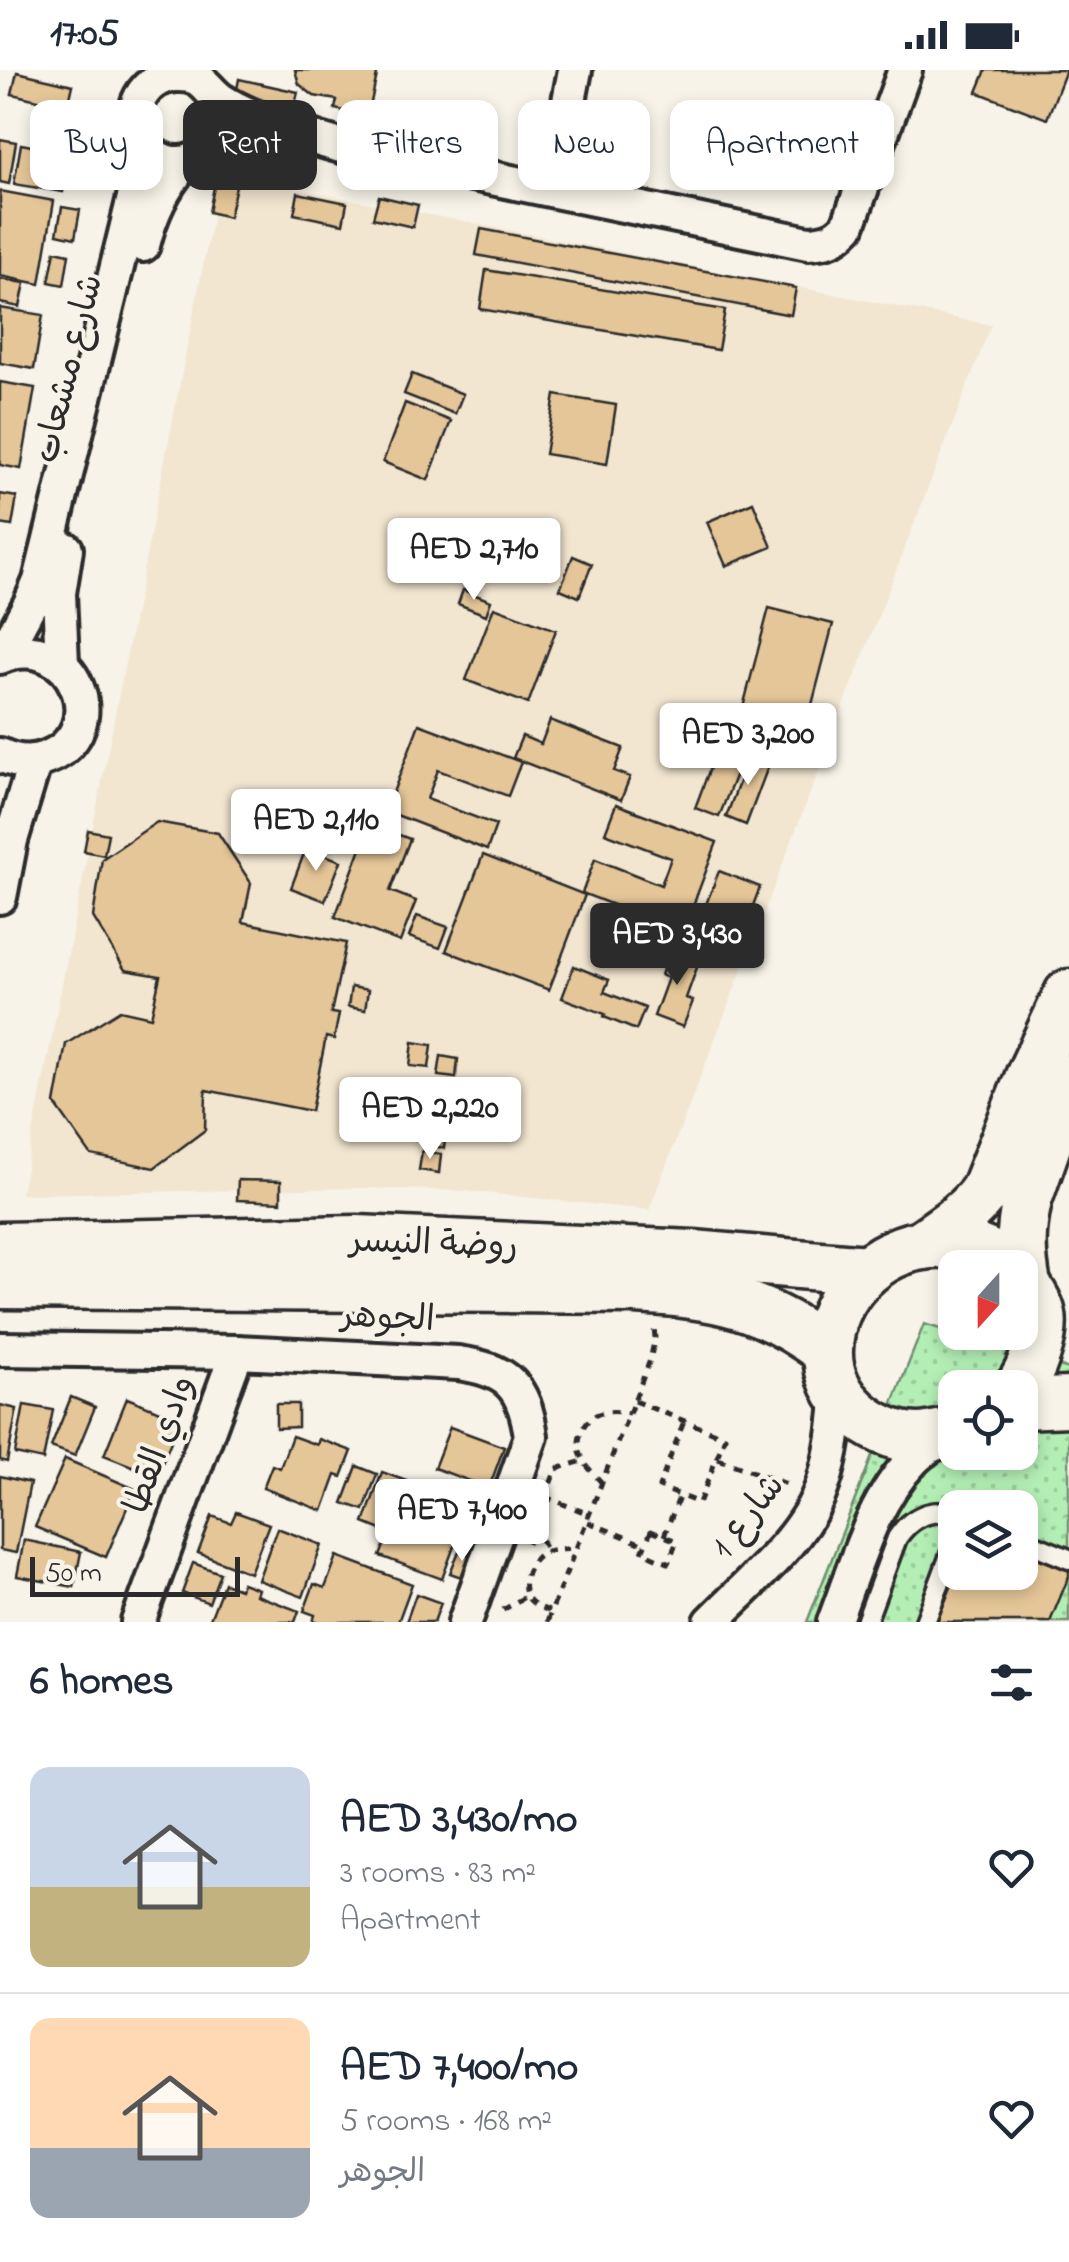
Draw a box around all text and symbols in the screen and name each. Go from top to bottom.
text: 17:05 [50,7,119,63]
chip: Buy [30,100,163,190]
chip: Rent [183,100,317,190]
chip: Filters [337,100,498,190]
chip: New [518,100,650,190]
chip: Apartment [670,100,894,190]
street label: شارع مشعاب [22,269,118,469]
pin: AED 2,710 [360,518,588,603]
text: AED 2,710 [409,527,539,574]
pin: AED 3,200 [634,703,862,788]
text: AED 3,200 [682,712,814,759]
pin: AED 2,110 [202,789,430,874]
text: AED 2,110 [253,798,379,845]
pin: AED 3,430 [563,903,791,988]
text: AED 3,430 [612,912,742,959]
pin: AED 2,220 [316,1077,544,1162]
text: AED 2,220 [361,1086,499,1133]
street label: روضة النيسر [346,1216,519,1273]
north arrow [938,1250,1038,1350]
map controls [938,1250,1038,1590]
street label: الجوهر [337,1291,436,1347]
street label: وادي القطا [112,1369,210,1521]
button: locate [938,1370,1038,1470]
street label: شارع 1 [699,1464,799,1570]
pin: AED 7,400 [348,1479,576,1564]
text: AED 7,400 [397,1488,527,1535]
button: layers [938,1490,1038,1590]
scale bar [30,1552,240,1596]
text: 50 m [45,1554,102,1595]
text: 6 homes [30,1652,174,1713]
icon: filters [984,1655,1039,1710]
text: AED 3,430/mo [340,1790,577,1851]
icon: home [110,1807,230,1927]
icon: heart [984,1840,1039,1895]
text: 3 rooms · 83 m² [340,1851,536,1898]
text: Apartment [340,1898,481,1945]
text: AED 7,400/mo [340,2038,578,2099]
icon: home [110,2058,230,2178]
icon: heart [984,2091,1039,2146]
text: 5 rooms · 168 m² [340,2099,552,2146]
text: الجوهر [340,2150,425,2197]

